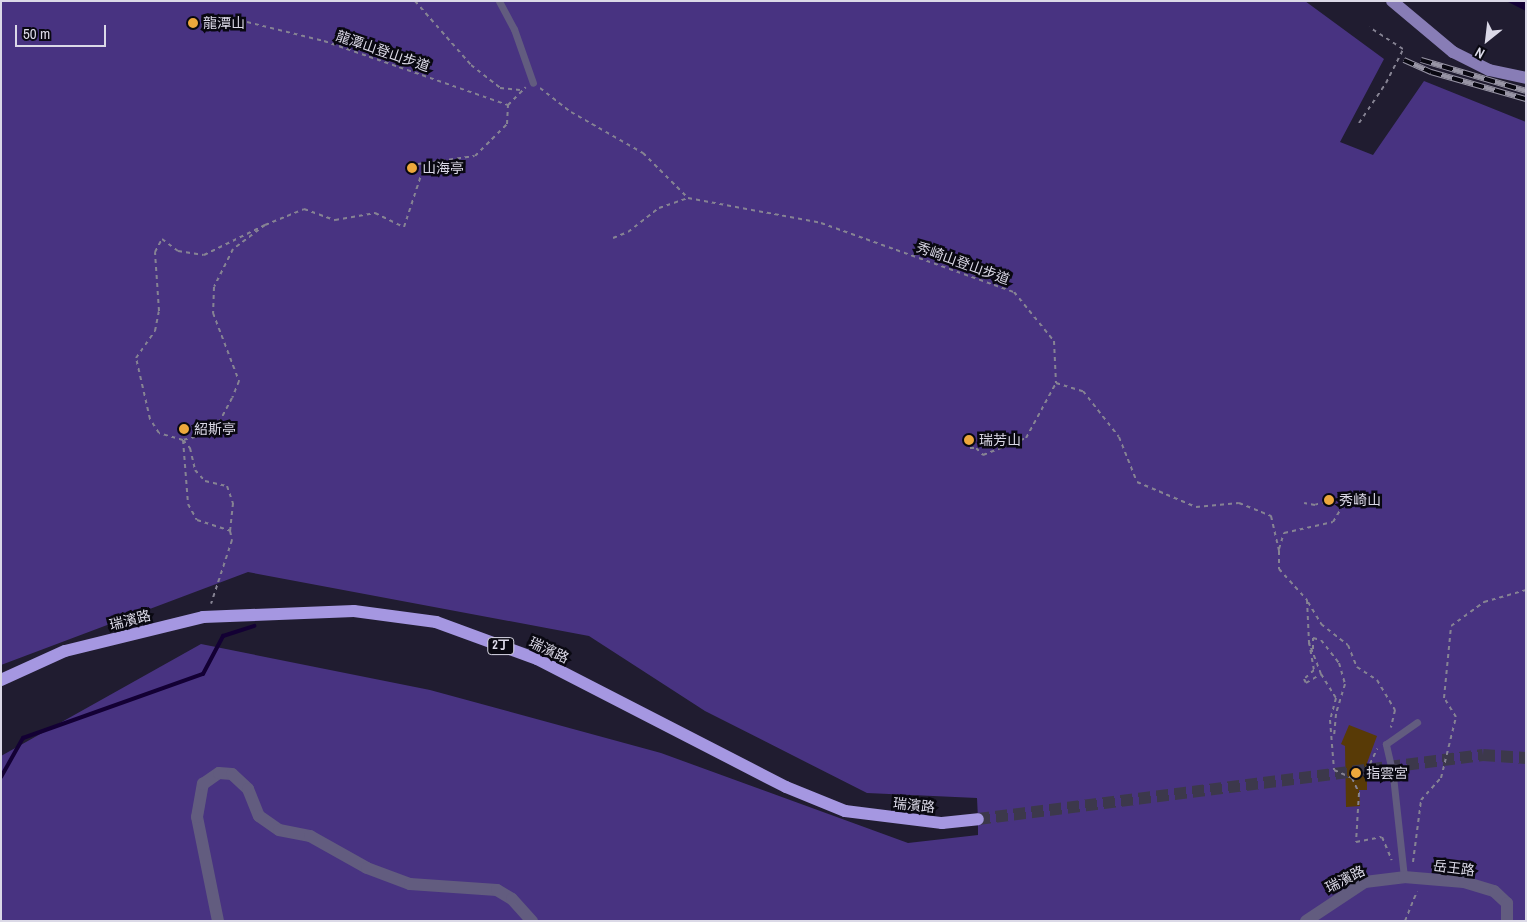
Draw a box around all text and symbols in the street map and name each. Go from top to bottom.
scale bar [18,15,109,47]
place label: 龍潭山 [203,15,245,31]
north arrow [1462,15,1512,65]
marker: 龍潭山 [187,17,199,29]
text: 50 m [23,23,50,44]
street label: 龍潭山登山步道 [334,27,432,75]
text: N [1472,43,1488,63]
place label: 山海亭 [422,160,464,176]
marker: 山海亭 [406,162,418,174]
street label: 秀崎山登山步道 [914,238,1012,288]
place label: 紹斯亭 [194,421,236,437]
marker: 紹斯亭 [178,423,190,435]
place label: 瑞芳山 [979,432,1021,448]
marker: 瑞芳山 [963,434,975,446]
place label: 秀崎山 [1339,492,1381,508]
marker: 秀崎山 [1323,494,1335,506]
street label: 瑞濱路 [108,607,152,633]
street label: 瑞濱路 [526,634,572,666]
road number: 2丁 [487,636,515,656]
place label: 指雲宮 [1366,765,1408,781]
marker: 指雲宮 [1350,767,1362,779]
street label: 瑞濱路 [892,794,936,816]
street label: 岳王路 [1432,857,1476,879]
street label: 瑞濱路 [1322,862,1368,896]

